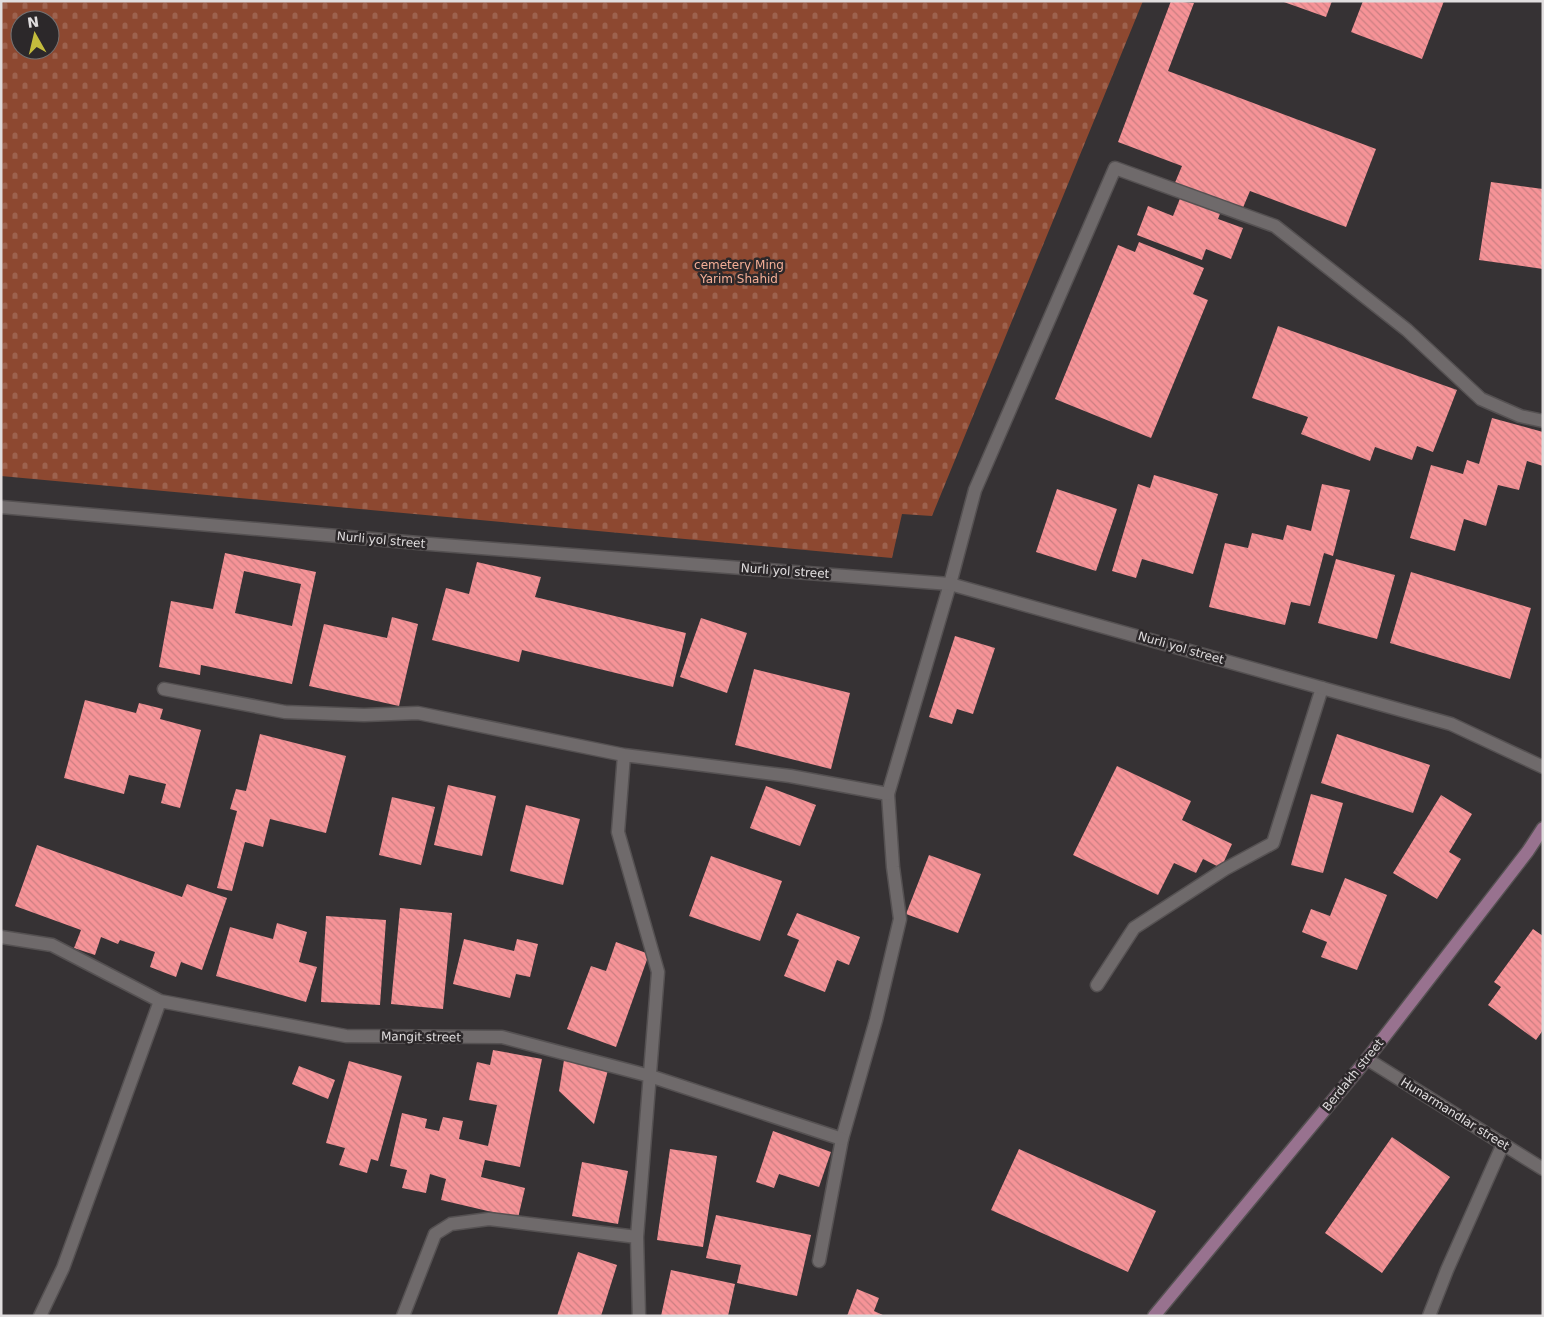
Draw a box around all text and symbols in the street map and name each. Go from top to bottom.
north arrow [10,10,60,60]
text: N [26,13,40,31]
park label: cemetery Ming Yarim Shahid [694,258,784,286]
street label: Nurli yol street [336,529,426,551]
street label: Nurli yol street [740,561,830,581]
street label: Nurli yol street [1136,629,1226,667]
street label: Mangit street [381,1029,461,1045]
street label: Berdakh street [1320,1036,1387,1114]
street label: Hunarmandlar street [1398,1075,1512,1153]

